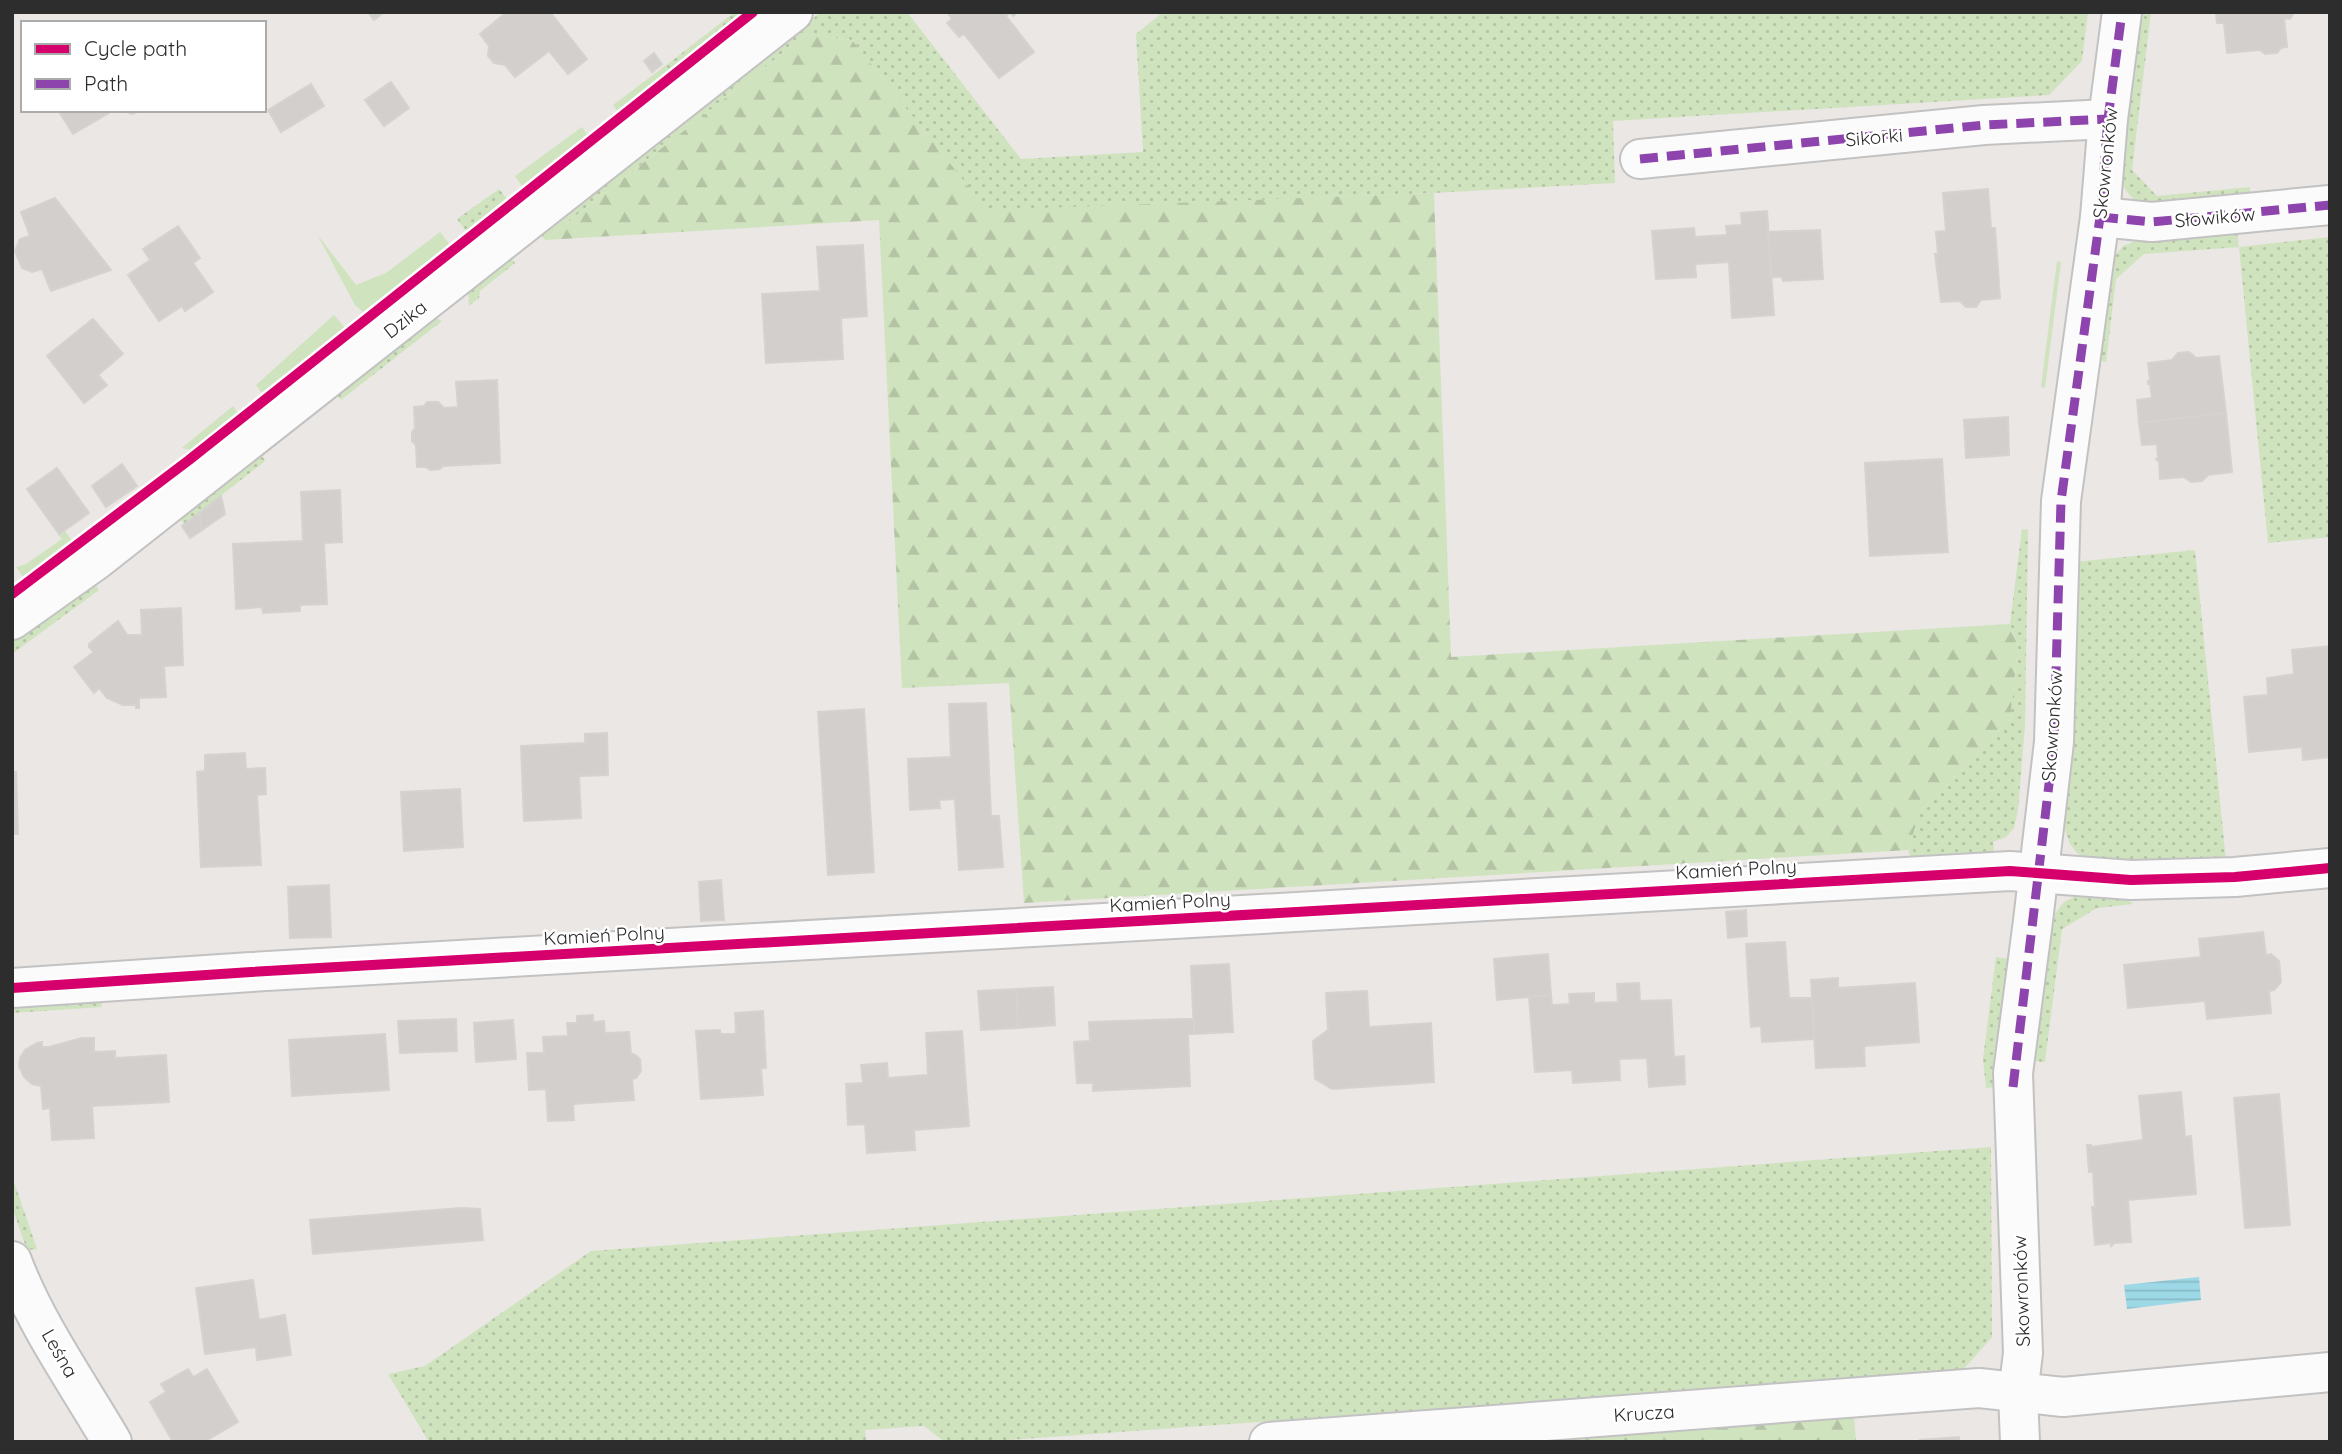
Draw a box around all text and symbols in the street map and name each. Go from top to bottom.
legend [21,21,266,112]
text: Cycle path [84,35,187,61]
text: Path [84,70,128,96]
street label: Skowronków [2087,106,2123,220]
street label: Sikorki [1844,123,1904,151]
street label: Słowików [2174,202,2256,232]
street label: Dzika [379,295,431,343]
street label: Skowronków [2036,670,2068,782]
street label: Kamień Polny [1675,854,1797,884]
street label: Kamień Polny [1109,887,1231,917]
street label: Kamień Polny [543,920,665,950]
street label: Skowronków [2007,1235,2035,1347]
street label: Leśna [37,1324,83,1382]
street label: Krucza [1613,1399,1675,1427]

